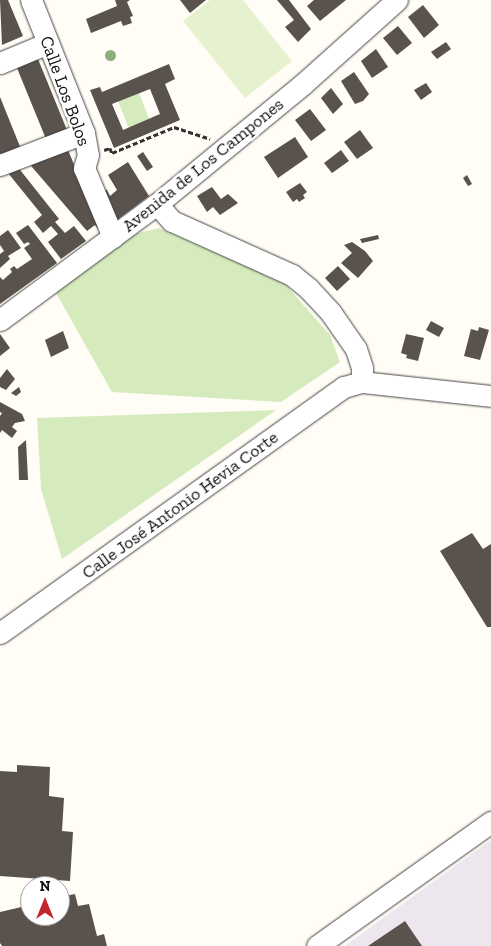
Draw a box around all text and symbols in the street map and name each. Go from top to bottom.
street label: Calle Los Bolos [35,33,95,149]
street label: Avenida de Los Campones [118,93,288,237]
street label: Calle José Antonio Hevia Corte [77,426,283,584]
north arrow [20,876,70,926]
text: N [40,878,50,895]

